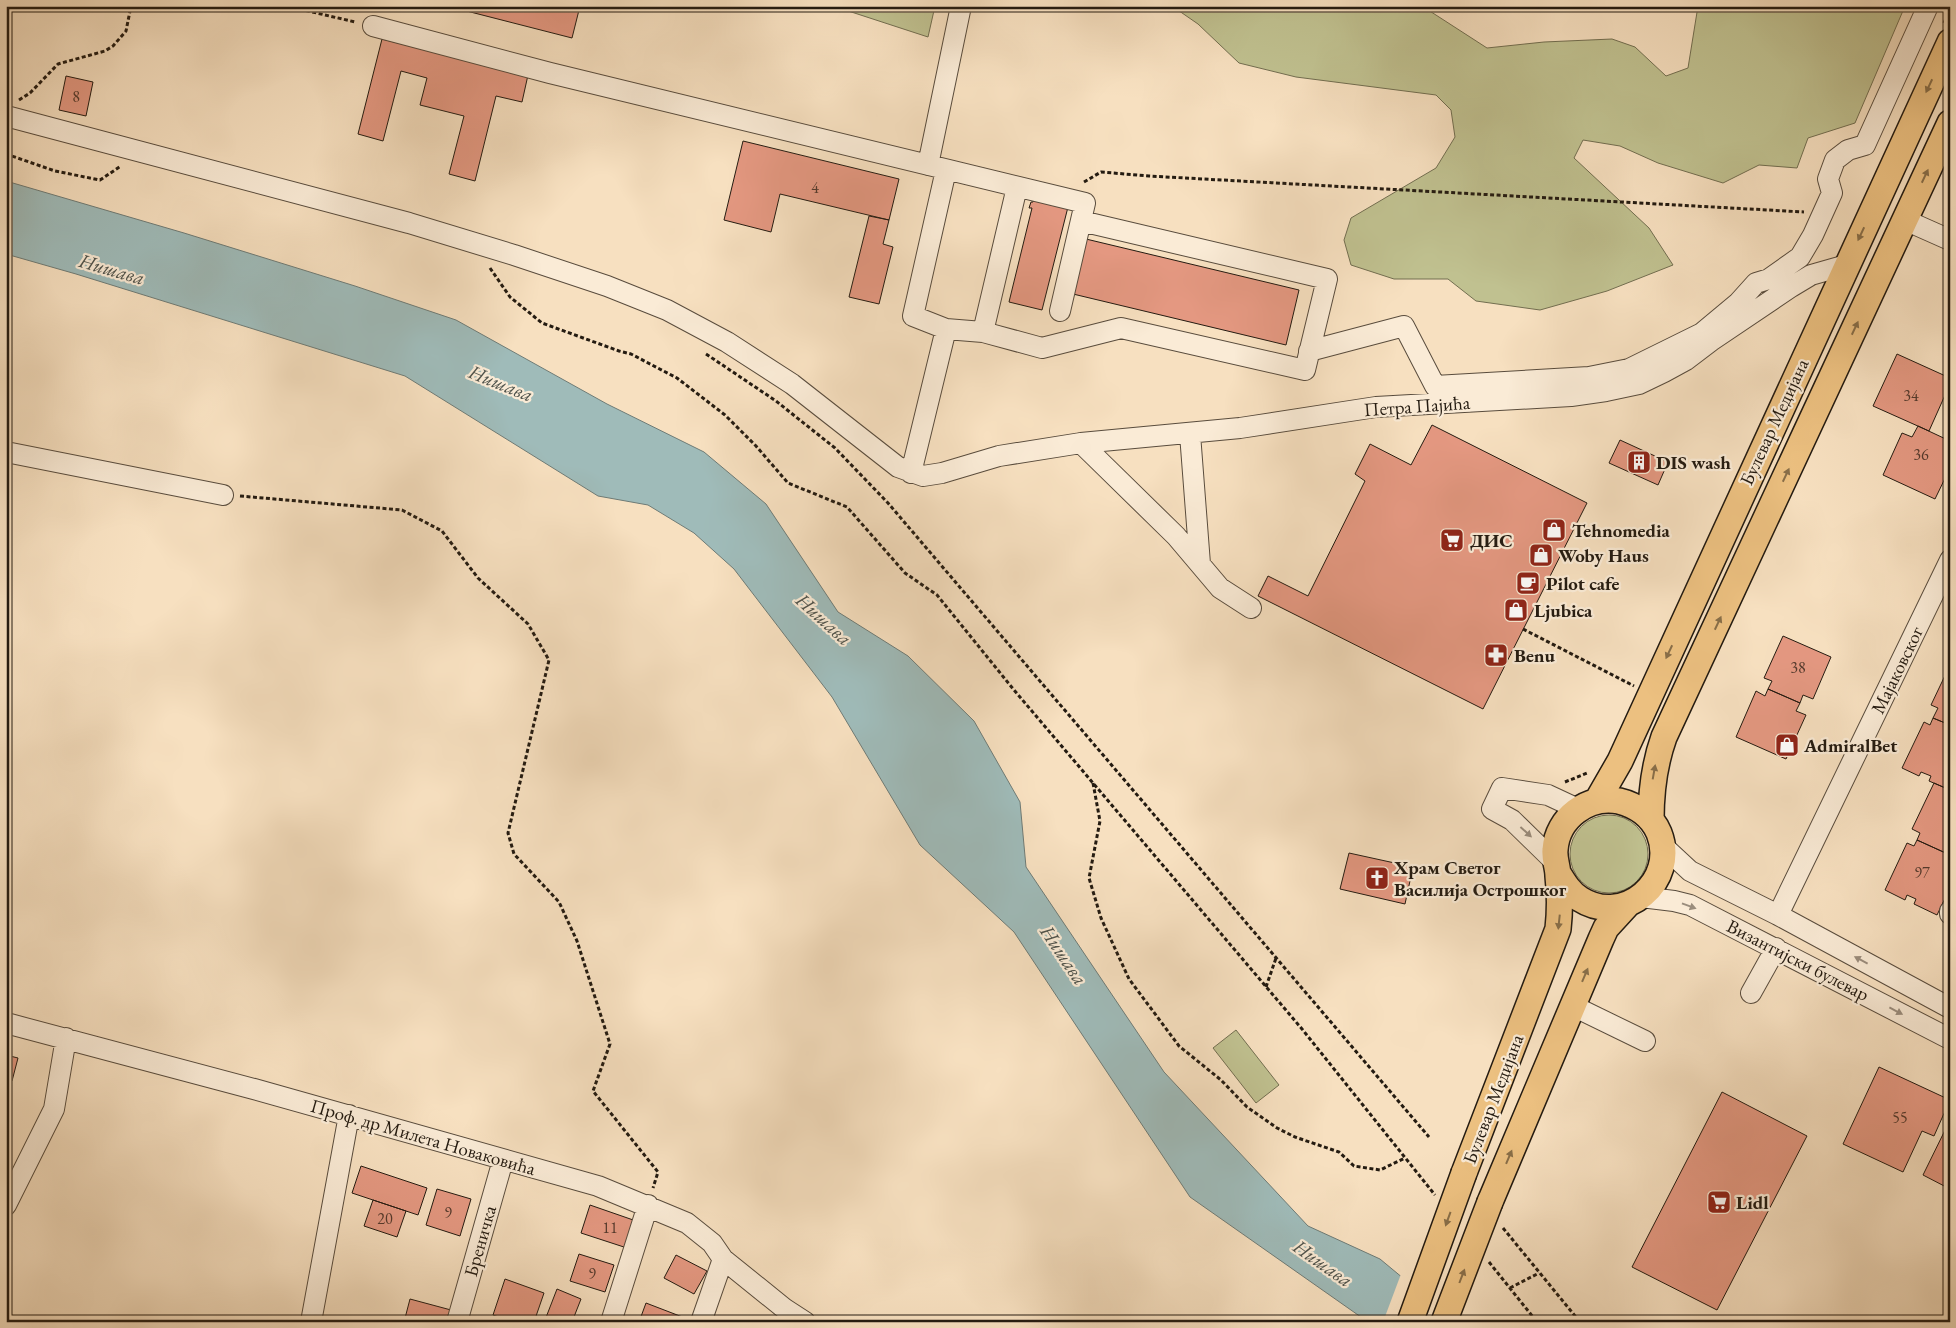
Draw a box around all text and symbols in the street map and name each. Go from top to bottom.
one-way arrow [1925,79,1933,93]
house number: 8 [72,86,80,107]
one-way arrow [1921,169,1929,183]
house number: 4 [811,177,819,198]
one-way arrow [1856,227,1864,241]
water label: Нишава [75,247,148,291]
one-way arrow [1851,321,1859,335]
street label: Булевар Медијана [1734,354,1814,489]
water label: Нишава [464,358,537,408]
house number: 34 [1903,385,1919,406]
street label: Петра Пајића [1363,390,1472,422]
house number: 36 [1913,444,1929,465]
building icon: DIS wash [1626,449,1652,475]
place label: DIS wash [1656,450,1731,475]
one-way arrow [1783,468,1791,482]
shop icon: Tehnomedia [1541,517,1567,543]
place label: Tehnomedia [1572,518,1671,543]
supermarket icon: ДИС [1439,527,1465,553]
place label: ДИС [1470,528,1513,553]
shop icon: Woby Haus [1528,542,1554,568]
place label: Woby Haus [1558,543,1649,568]
cafe icon: Pilot cafe [1515,570,1541,596]
place label: Pilot cafe [1546,571,1619,596]
water label: Нишава [790,586,857,651]
shop icon: Ljubica [1503,597,1529,623]
place label: Ljubica [1534,598,1593,623]
one-way arrow [1714,616,1722,630]
street label: Мајаковског [1865,622,1929,718]
pharmacy icon: Benu [1483,642,1509,668]
place label: Benu [1514,643,1556,668]
one-way arrow [1665,645,1673,659]
house number: 38 [1790,657,1806,678]
shop icon: AdmiralBet [1774,732,1800,758]
place label: AdmiralBet [1803,733,1897,758]
one-way arrow [1651,763,1659,779]
one-way arrow [1519,827,1532,838]
place label: Храм Светог Василија Острошког [1393,855,1567,902]
house number: 97 [1914,862,1930,883]
church icon: Храм Светог Василија Острошког [1364,865,1390,891]
one-way arrow [1682,902,1697,910]
street label: Византијски булевар [1722,913,1874,1007]
one-way arrow [1554,914,1562,930]
water label: Нишава [1034,919,1093,990]
one-way arrow [1853,956,1868,964]
one-way arrow [1582,968,1590,982]
one-way arrow [1889,1007,1903,1015]
street label: Булевар Медијана [1457,1030,1529,1167]
street label: Проф. др Милета Новаковића [308,1093,539,1181]
house number: 55 [1892,1107,1908,1128]
one-way arrow [1505,1149,1513,1164]
supermarket icon: Lidl [1706,1189,1732,1215]
place label: Lidl [1736,1190,1769,1215]
house number: 9 [444,1202,452,1223]
street label: Бреничка [458,1202,502,1280]
house number: 20 [377,1208,393,1229]
one-way arrow [1444,1212,1452,1227]
house number: 11 [602,1217,618,1238]
water label: Нишава [1287,1233,1358,1293]
house number: 9 [588,1263,596,1284]
one-way arrow [1458,1268,1466,1283]

